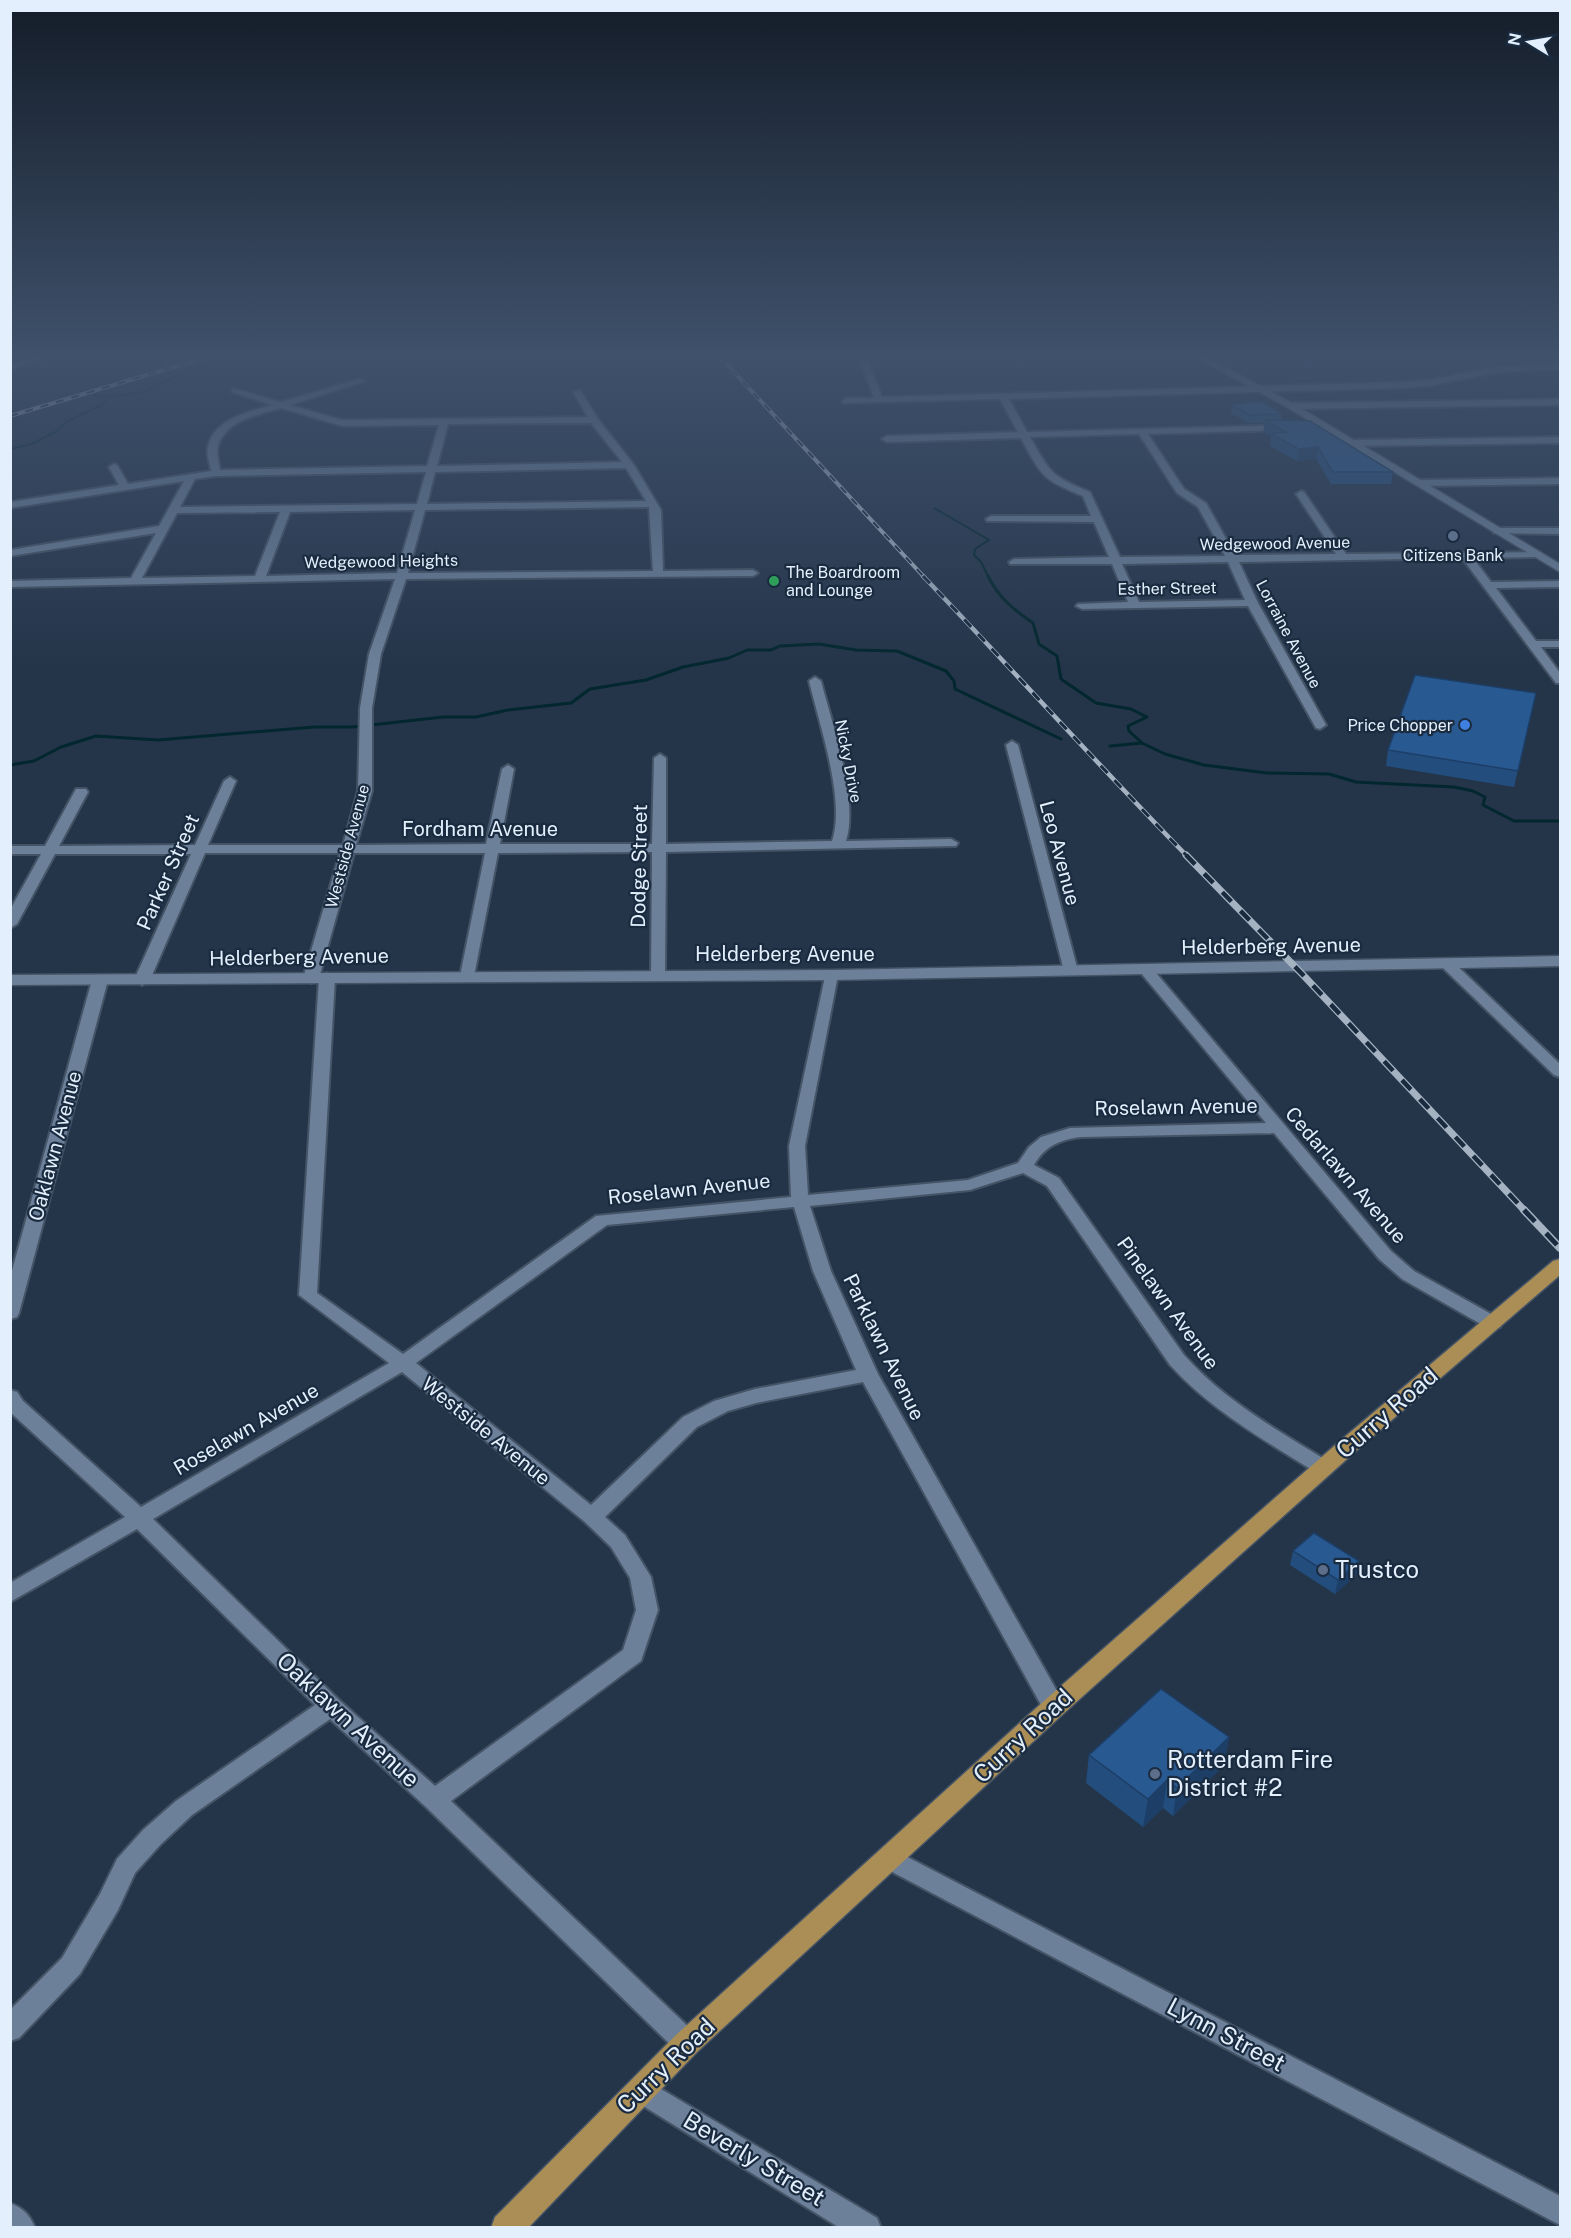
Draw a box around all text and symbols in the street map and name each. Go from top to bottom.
north arrow [1499,12,1559,72]
text: N [1504,31,1525,47]
marker: Citizens Bank [1446,529,1460,543]
street label: Wedgewood Avenue [1200,533,1350,554]
place label: Citizens Bank [1403,546,1503,565]
street label: Wedgewood Heights [304,551,458,572]
place label: The Boardroom and Lounge [786,563,900,600]
marker: The Boardroom and Lounge [767,574,781,588]
street label: Lorraine Avenue [1252,577,1325,692]
street label: Esther Street [1117,578,1217,599]
place label: Price Chopper [1347,716,1453,735]
street label: Nicky Drive [831,718,866,804]
marker: Price Chopper [1458,718,1472,732]
street label: Westside Avenue [322,782,373,910]
street label: Leo Avenue [1035,798,1085,908]
street label: Dodge Street [626,804,652,928]
street label: Parker Street [132,810,204,934]
street label: Fordham Avenue [402,817,558,841]
street label: Helderberg Avenue [1181,932,1361,960]
street label: Helderberg Avenue [695,942,875,966]
street label: Helderberg Avenue [209,943,389,971]
street label: Oaklawn Avenue [23,1068,87,1224]
street label: Roselawn Avenue [1094,1094,1258,1120]
street label: Cedarlawn Avenue [1280,1102,1412,1248]
street label: Roselawn Avenue [607,1169,771,1209]
street label: Pinelawn Avenue [1112,1232,1224,1374]
street label: Parklawn Avenue [838,1270,930,1424]
street label: Curry Road [1330,1361,1443,1464]
street label: Westside Avenue [417,1372,555,1490]
street label: Roselawn Avenue [169,1378,323,1480]
place label: Trustco [1335,1555,1419,1583]
marker: Trustco [1316,1563,1330,1577]
street label: Oaklawn Avenue [271,1646,426,1793]
street label: Curry Road [967,1682,1078,1788]
place label: Rotterdam Fire District #2 [1167,1745,1333,1801]
marker: Rotterdam Fire District #2 [1148,1767,1162,1781]
street label: Lynn Street [1163,1991,1290,2077]
street label: Curry Road [611,2012,720,2119]
street label: Beverly Street [679,2105,830,2211]

